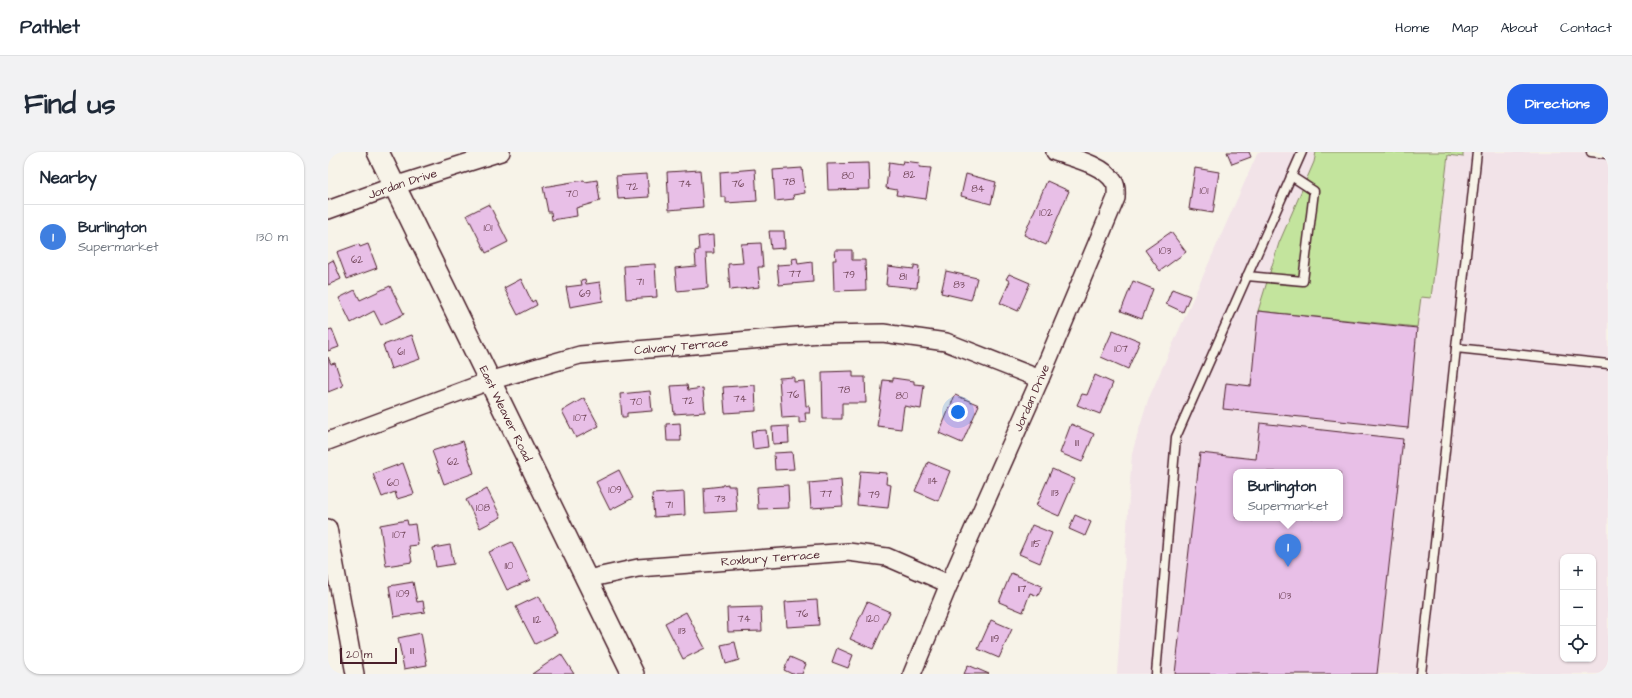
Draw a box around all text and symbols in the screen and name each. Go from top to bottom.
text: Pathlet [20,14,80,41]
text: Home [1395,18,1430,38]
text: Map [1452,18,1478,38]
text: About [1500,18,1538,38]
text: Contact [1560,18,1612,38]
button: Directions [1507,84,1608,124]
text: Find us [24,85,115,124]
street label: Jordan Drive [366,164,440,203]
text: Nearby [40,166,97,190]
house number: 82 [903,168,915,182]
house number: 80 [842,169,854,183]
house number: 78 [783,175,796,189]
house number: 74 [679,177,692,191]
house number: 76 [732,177,745,191]
house number: 72 [626,180,638,194]
house number: 84 [971,182,985,196]
house number: 101 [1200,184,1209,198]
house number: 70 [566,187,578,201]
house number: 102 [1039,206,1053,220]
text: Burlington [78,217,146,238]
house number: 101 [484,221,493,235]
text: 1 [52,228,54,246]
text: 130 m [256,228,288,246]
text: Supermarket [78,238,159,256]
house number: 103 [1159,244,1171,258]
house number: 62 [351,253,363,267]
house number: 77 [789,267,801,281]
house number: 79 [843,268,855,282]
house number: 81 [899,270,908,284]
house number: 71 [636,275,644,289]
house number: 83 [953,278,965,292]
house number: 69 [579,287,591,301]
street label: Calvary Terrace [633,333,729,359]
house number: 107 [1114,342,1128,356]
house number: 61 [397,345,405,359]
street label: Jordan Drive [1009,361,1054,434]
street label: East Weaver Road [475,363,536,464]
house number: 78 [838,383,851,397]
house number: 76 [787,388,800,402]
house number: 80 [896,389,908,403]
house number: 74 [734,392,747,406]
house number: 72 [682,394,694,408]
house number: 70 [630,395,642,409]
your location [948,402,968,422]
house number: 107 [573,411,587,425]
house number: 111 [1075,436,1080,450]
house number: 62 [447,455,459,469]
popup [1233,469,1343,521]
house number: 114 [928,474,938,488]
house number: 60 [387,476,399,490]
text: Burlington [1248,476,1316,497]
house number: 109 [608,483,622,497]
house number: 113 [1051,486,1059,500]
house number: 77 [820,487,832,501]
house number: 79 [868,488,880,502]
house number: 73 [714,492,726,506]
text: Supermarket [1248,497,1328,515]
house number: 71 [665,498,673,512]
house number: 108 [476,501,491,515]
house number: 107 [392,528,406,542]
pin: 1 [1275,534,1301,567]
house number: 115 [1031,537,1041,551]
street label: Roxbury Terrace [720,546,821,570]
map controls [1560,554,1596,662]
button: + [1560,554,1596,590]
house number: 110 [505,559,513,573]
house number: 117 [1018,582,1026,596]
house number: 109 [396,587,410,601]
house number: 103 [1279,589,1291,603]
button: − [1560,590,1596,626]
house number: 76 [796,607,809,621]
house number: 74 [738,612,751,626]
house number: 120 [866,612,880,626]
house number: 112 [533,613,541,627]
house number: 113 [678,624,686,638]
button: locate [1560,626,1596,662]
house number: 119 [991,632,999,646]
house number: 111 [410,644,415,658]
scale bar [340,646,397,665]
text: 20 m [346,647,372,662]

